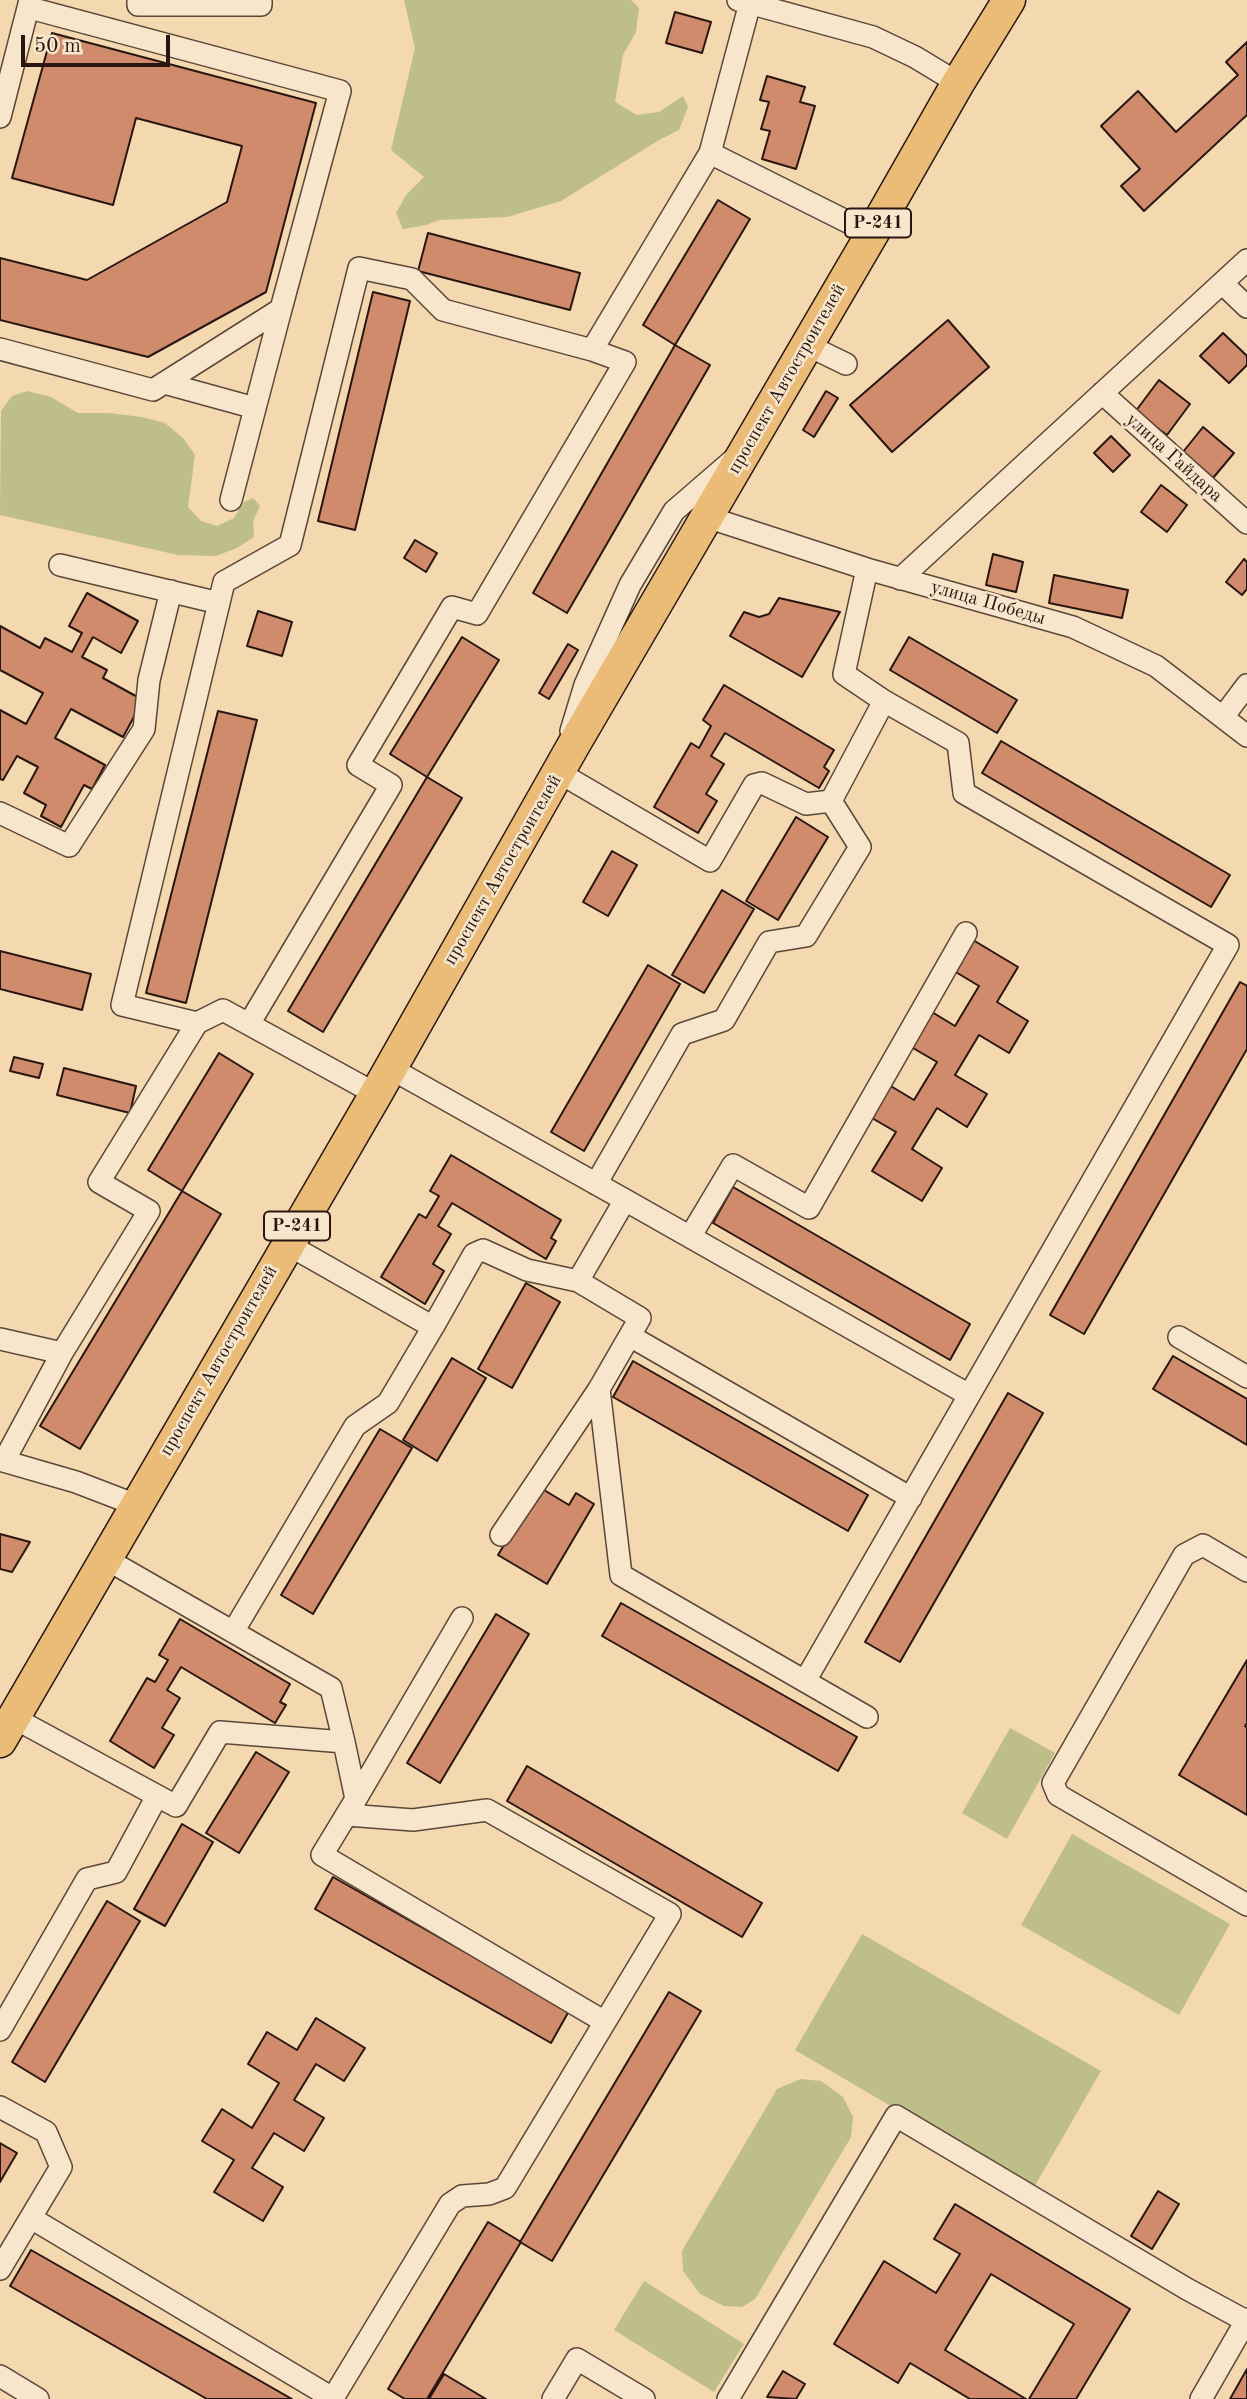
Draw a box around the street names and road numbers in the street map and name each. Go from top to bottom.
road number: Р-241 [845,208,911,238]
street label: проспект Автостроителей [723,280,851,478]
street label: улица Гайдара [1121,408,1227,508]
street label: улица Победы [928,576,1048,630]
street label: проспект Автостроителей [439,771,567,969]
road number: Р-241 [264,1212,330,1240]
street label: проспект Автостроителей [155,1262,283,1460]

